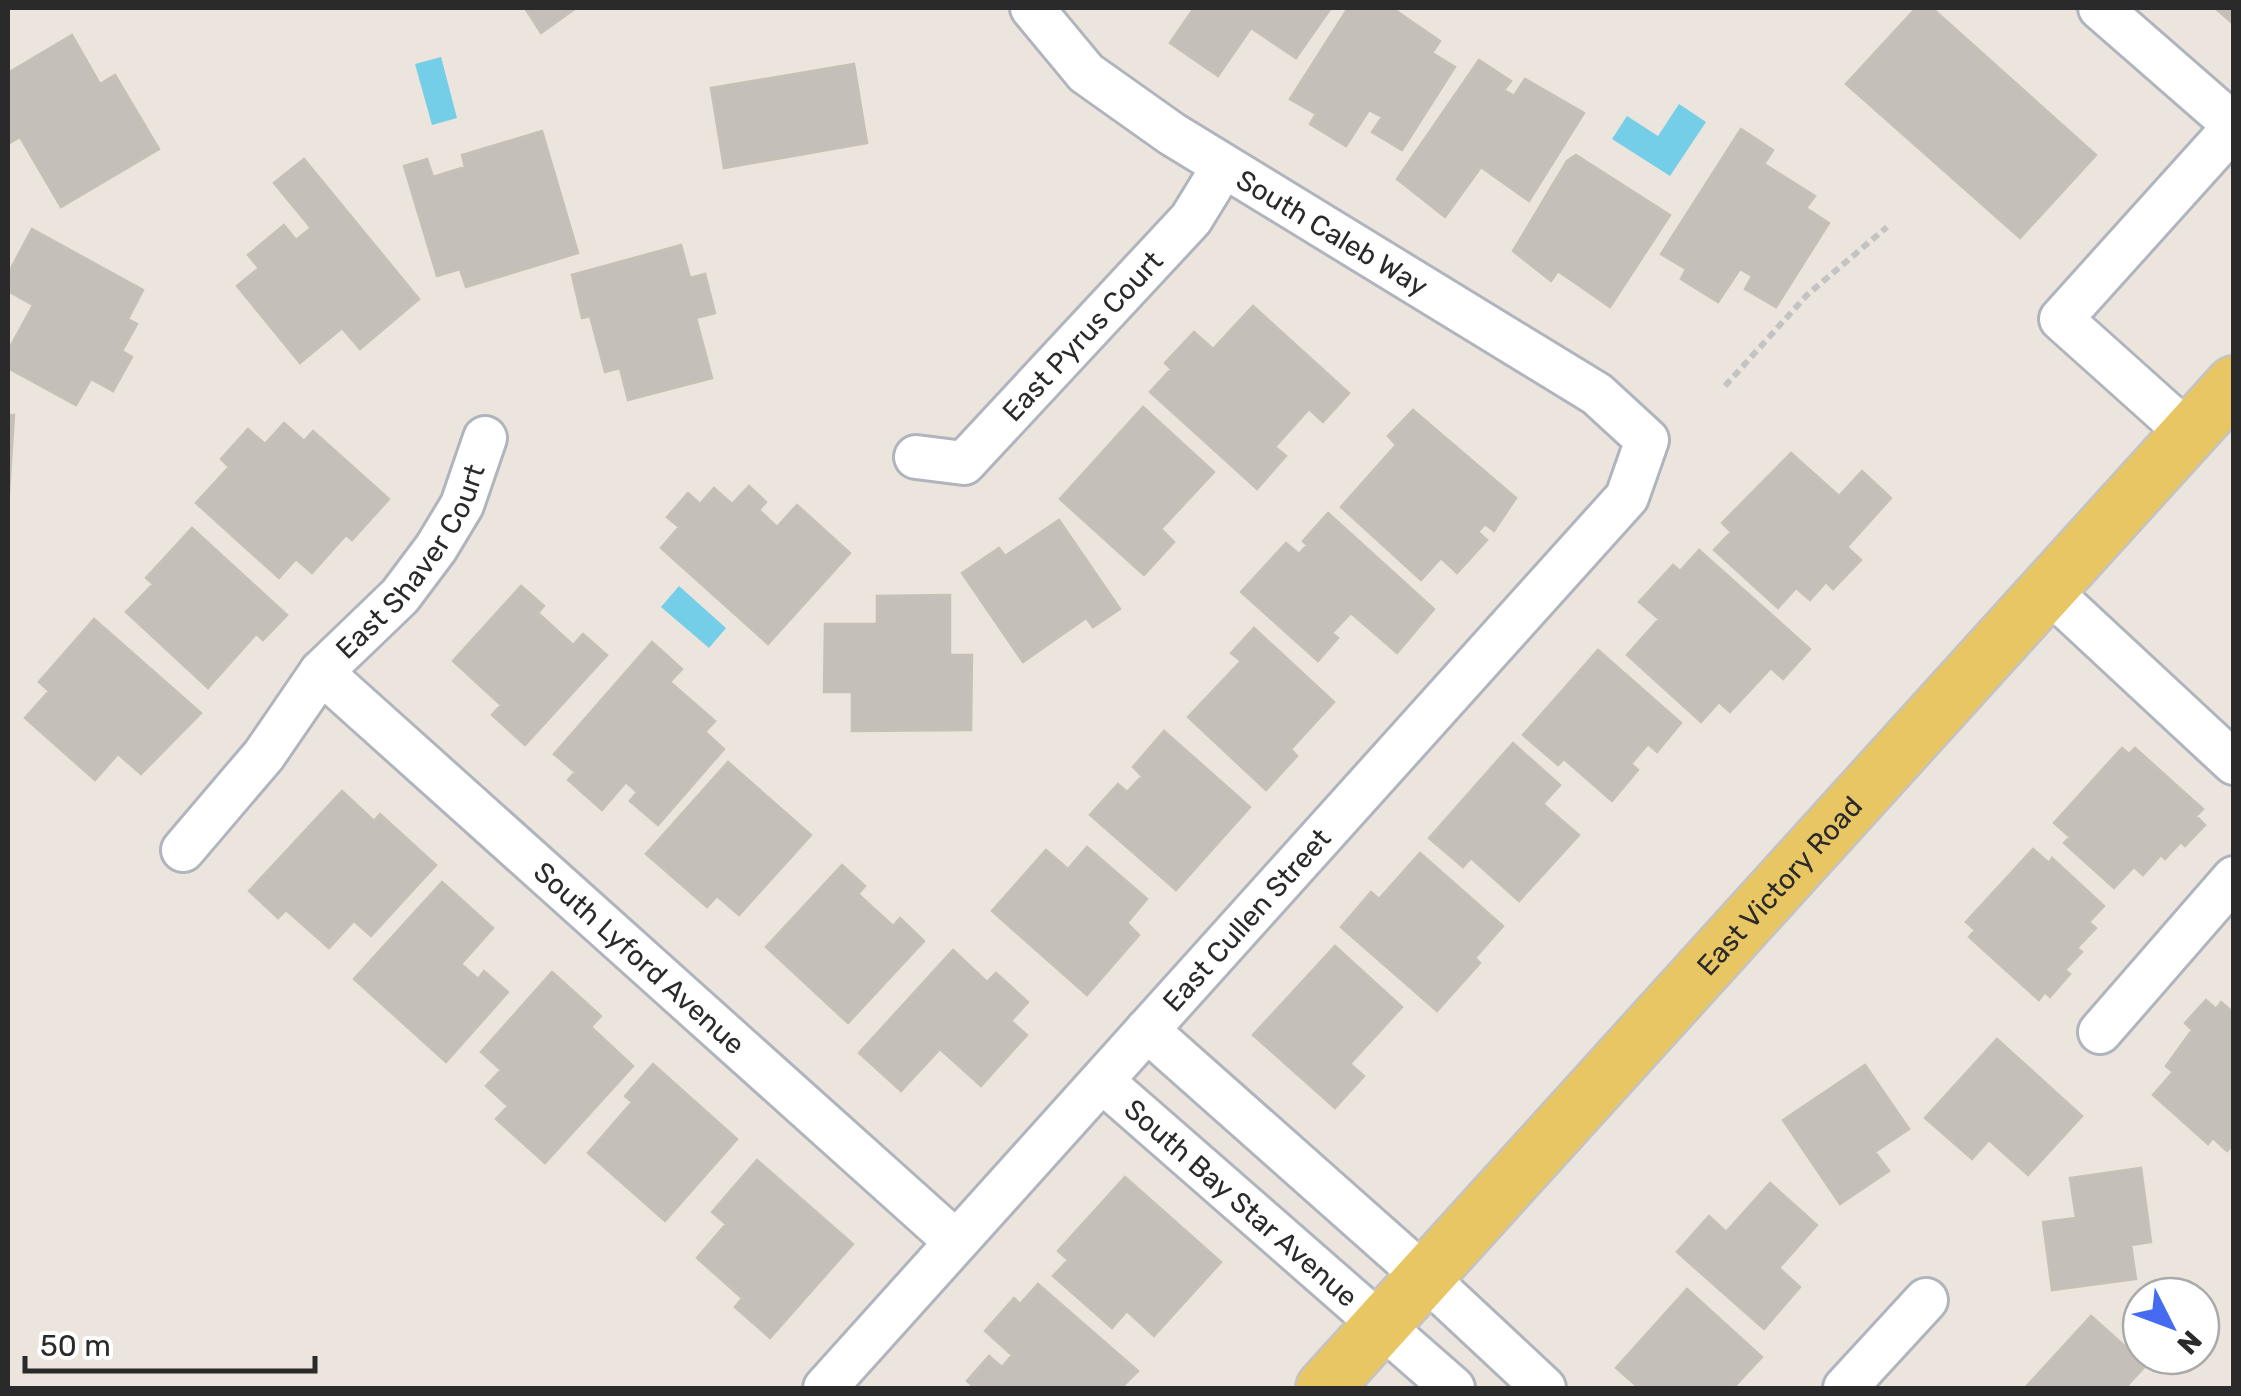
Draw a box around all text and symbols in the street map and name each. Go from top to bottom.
street label: South Caleb Way [1230,163,1434,303]
street label: East Pyrus Court [995,244,1169,428]
street label: East Shaver Court [329,460,491,665]
street label: East Victory Road [1690,789,1869,982]
street label: East Cullen Street [1156,822,1337,1018]
street label: South Lyford Avenue [527,855,752,1061]
street label: South Bay Star Avenue [1118,1092,1365,1314]
north arrow [2121,1276,2221,1376]
scale bar [25,1311,315,1373]
text: N [2170,1324,2208,1361]
text: 50 m [40,1328,111,1364]

